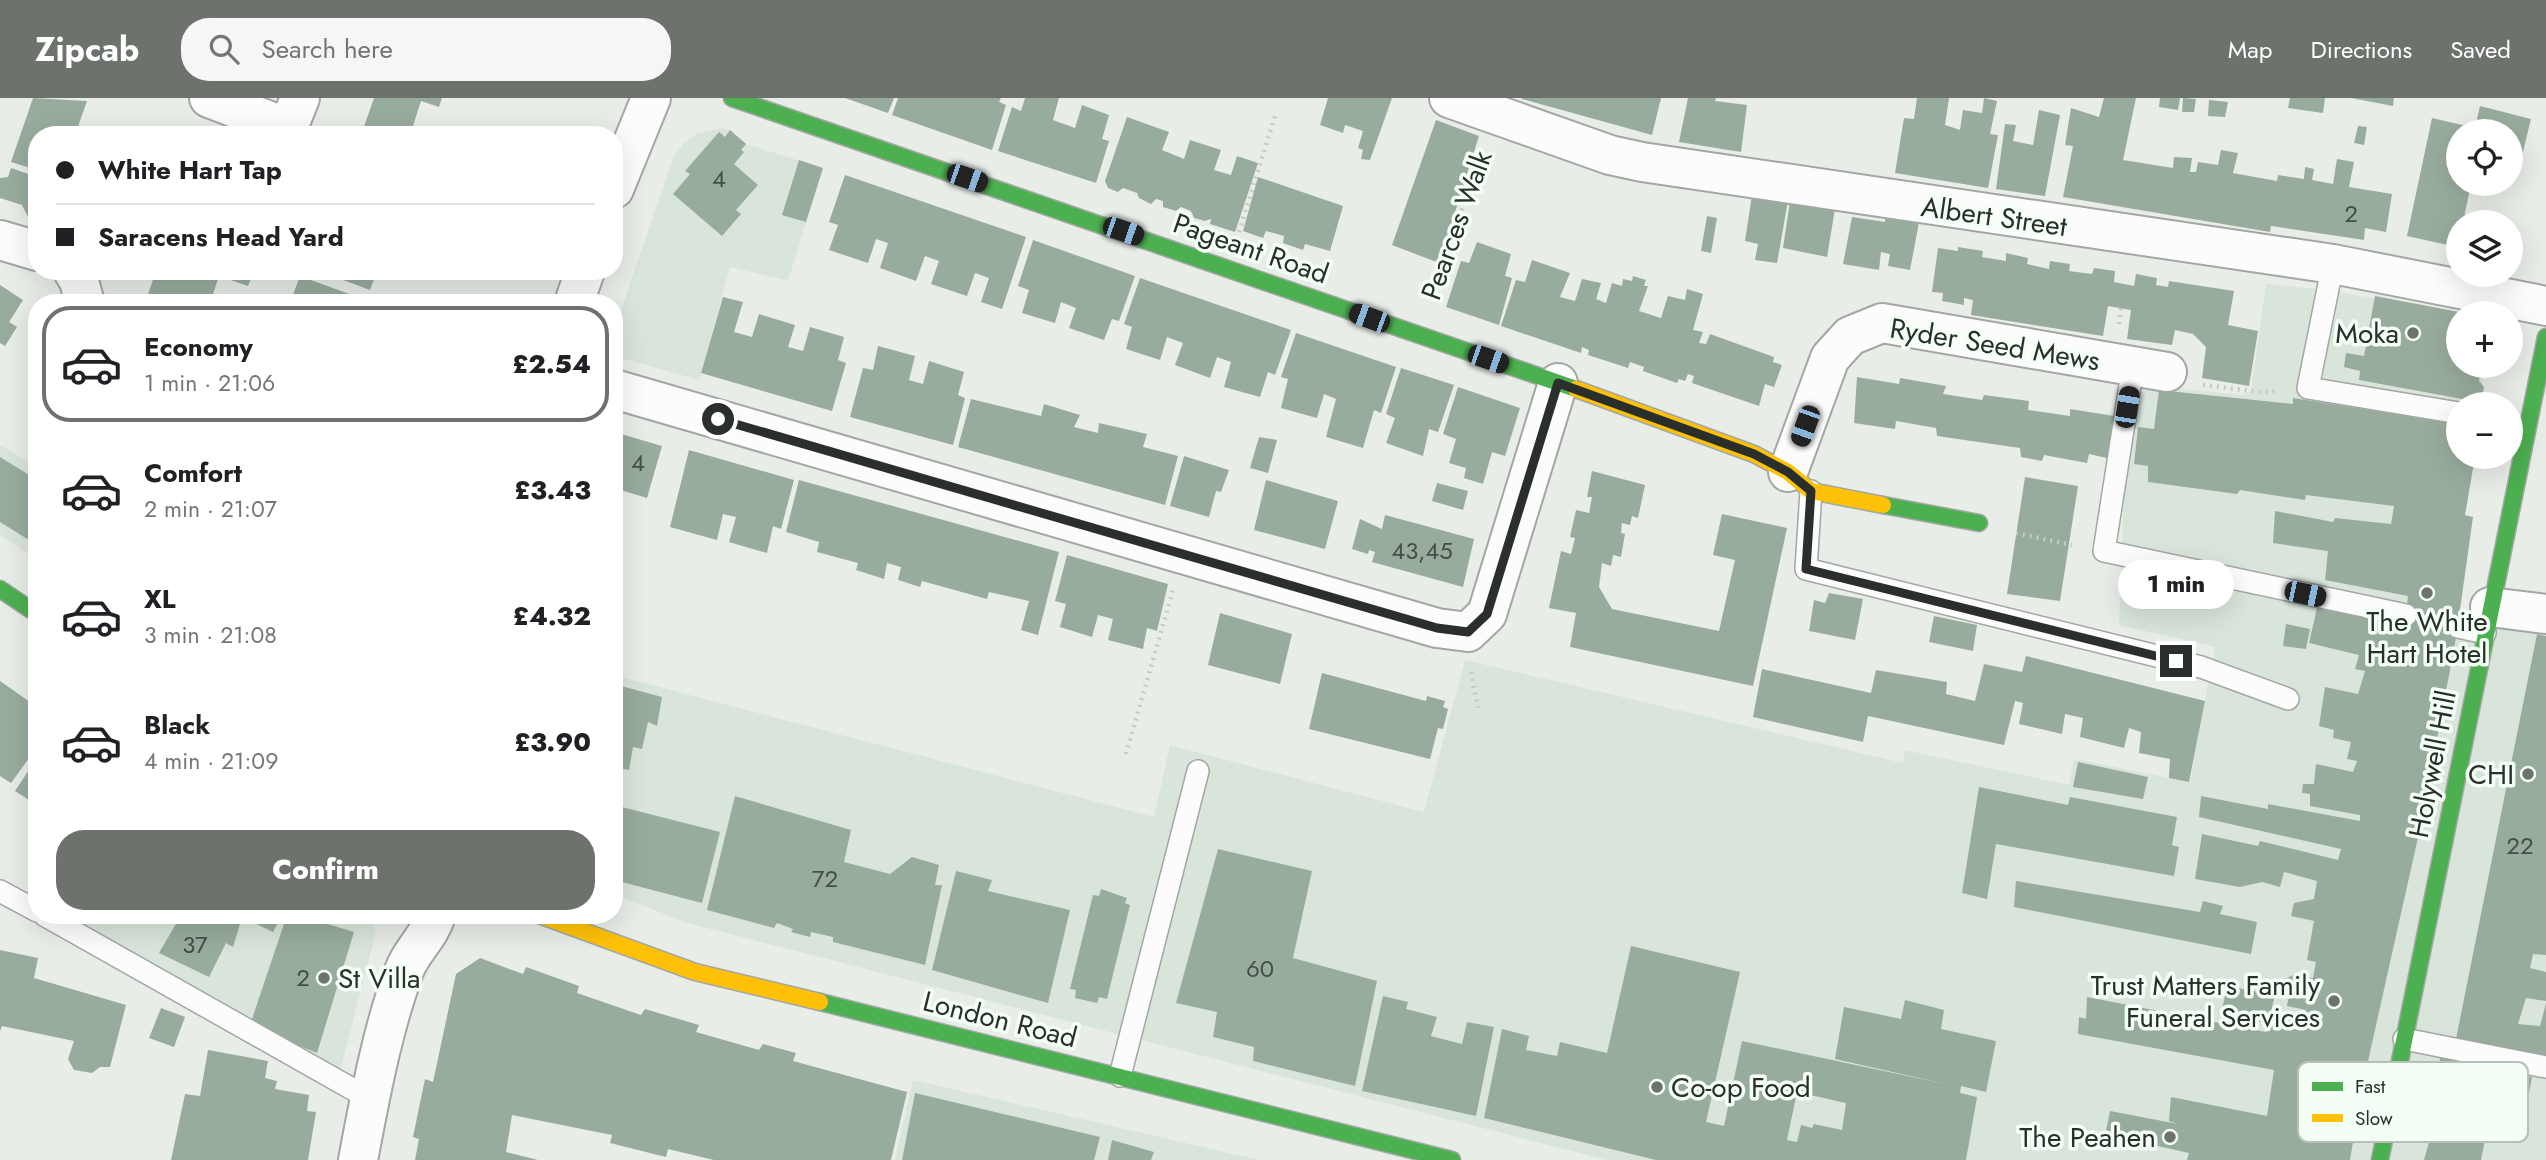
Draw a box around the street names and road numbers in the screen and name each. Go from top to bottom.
street label: Pearces Walk [1410,144,1503,306]
street label: Albert Street [1918,186,2070,247]
street label: Pageant Road [1168,203,1334,294]
street label: Ryder Seed Mews [1887,308,2103,381]
street label: Holywell Hill [2398,687,2467,841]
street label: London Road [919,981,1081,1058]

